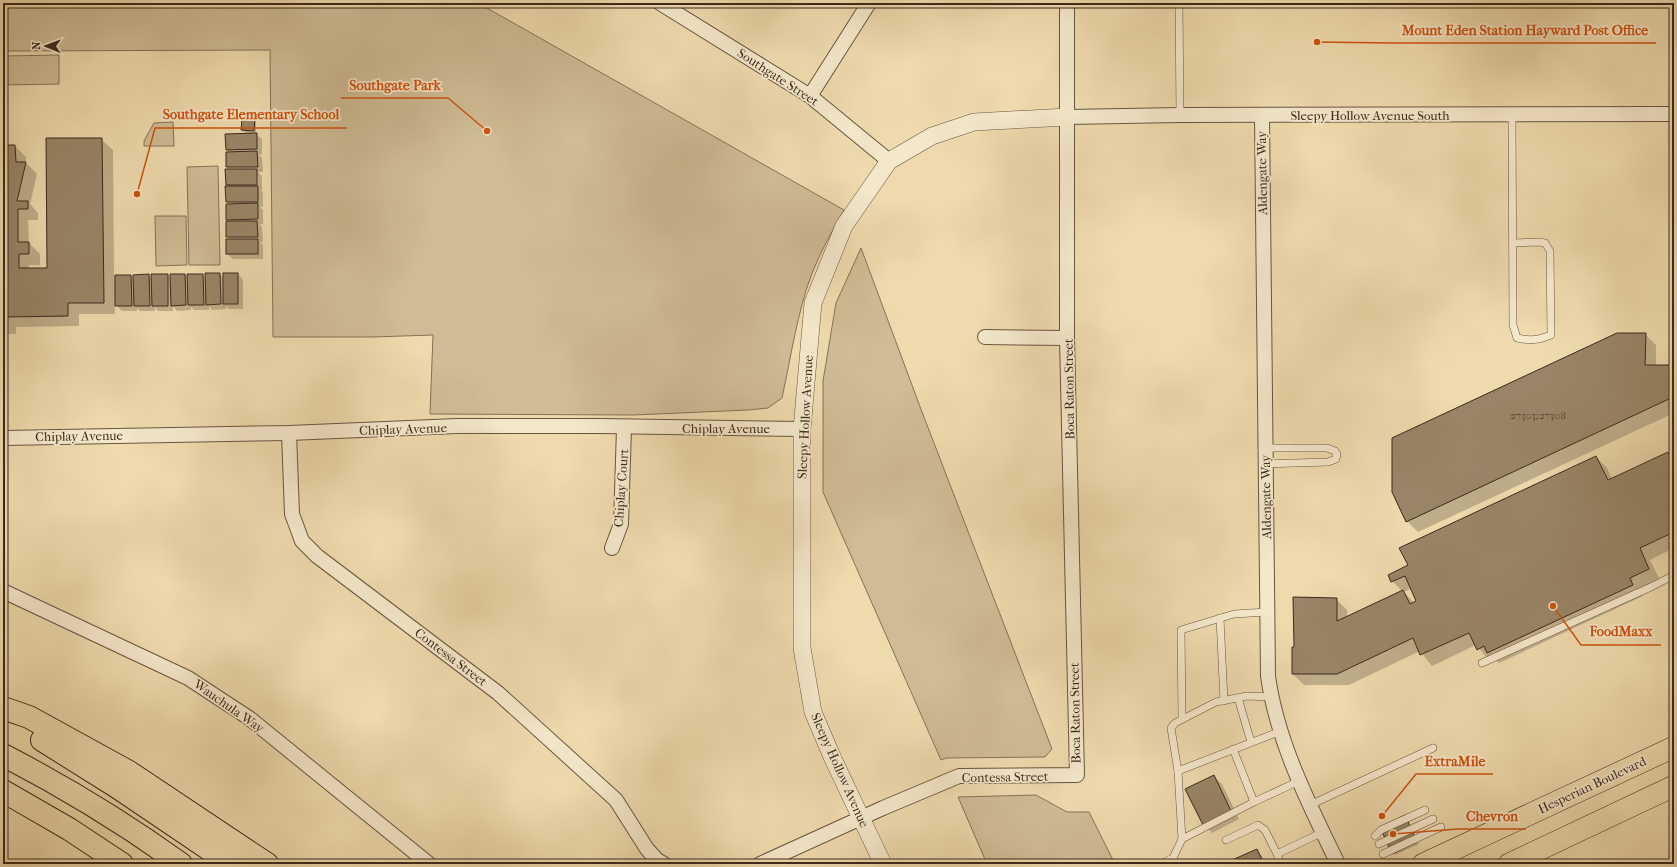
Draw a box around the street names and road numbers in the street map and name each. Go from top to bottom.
street label: Southgate Street [735,45,822,109]
street label: Sleepy Hollow Avenue South [1290,108,1450,123]
street label: Aldengate Way [1254,130,1270,216]
street label: Boca Raton Street [1061,338,1077,440]
street label: Sleepy Hollow Avenue [794,354,816,479]
street label: Chiplay Avenue [359,420,448,438]
street label: Chiplay Avenue [682,421,771,436]
street label: Chiplay Avenue [35,428,124,444]
street label: Chiplay Court [611,448,631,528]
street label: Aldengate Way [1258,454,1274,540]
street label: Contessa Street [412,625,490,689]
street label: Boca Raton Street [1067,662,1083,764]
street label: Wauchula Way [190,676,268,736]
street label: Sleepy Hollow Avenue [808,710,872,830]
street label: Hesperian Boulevard [1536,753,1649,817]
street label: Contessa Street [962,769,1049,785]

